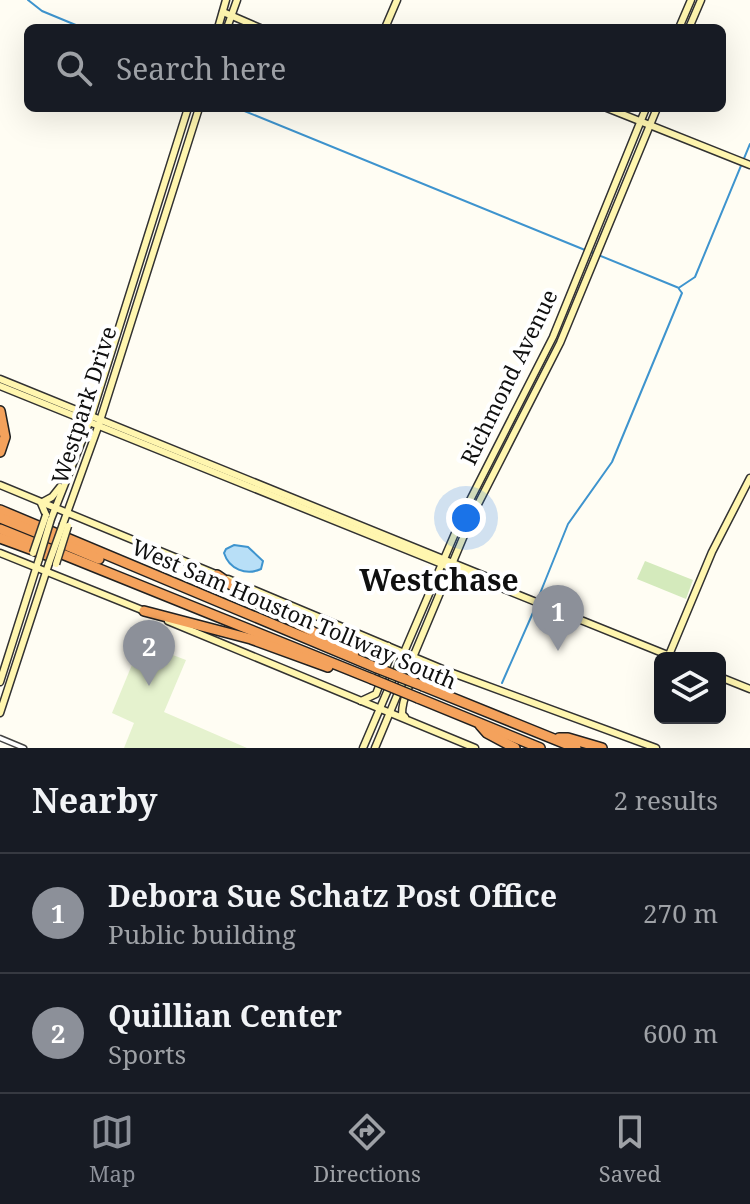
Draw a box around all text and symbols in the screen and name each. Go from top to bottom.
search box [24,24,726,112]
icon: search [52,46,96,90]
text: Search here [116,48,286,89]
street label: Richmond Avenue [453,284,564,469]
street label: Westpark Drive [43,322,123,487]
your location [446,498,486,538]
street label: West Sam Houston Tollway South [127,531,461,695]
district label: Westchase [359,559,519,600]
pin: 1 [532,585,584,651]
pin: 2 [123,620,175,686]
map controls [654,652,726,724]
button: layers [654,652,726,724]
text: Nearby [32,777,158,823]
text: 2 results [613,782,718,818]
text: Debora Sue Schatz Post Office [108,875,557,916]
text: 1 [51,895,65,931]
text: 270 m [643,895,718,931]
text: Public building [108,916,296,952]
text: Quillian Center [108,995,342,1036]
text: 2 [51,1015,65,1051]
text: 600 m [643,1015,718,1051]
text: Sports [108,1036,186,1072]
tab: Map [89,1110,135,1188]
tab: Directions [313,1110,421,1188]
tab: Saved [599,1110,661,1188]

